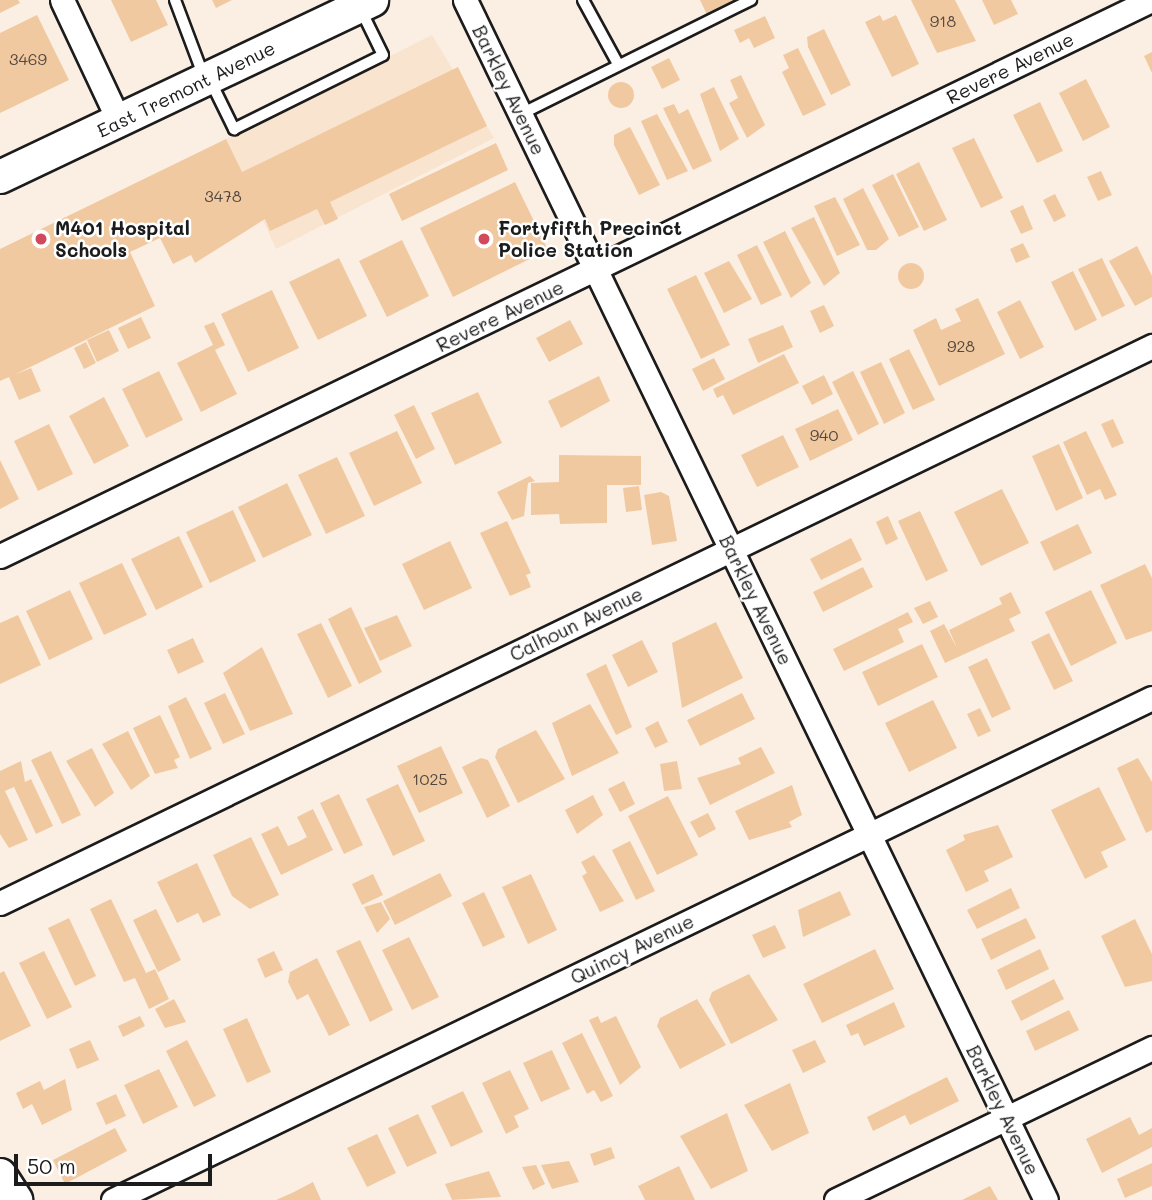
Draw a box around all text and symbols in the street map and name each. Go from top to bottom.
house number: 918 [930,11,956,31]
street label: Barkley Avenue [468,21,550,159]
street label: Revere Avenue [943,27,1077,109]
street label: East Tremont Avenue [93,36,279,142]
house number: 3469 [9,49,47,69]
house number: 3478 [204,186,242,206]
place label: M401 Hospital Schools [55,217,190,261]
place label: Fortyfifth Precinct Police Station [498,217,682,261]
marker: M401 Hospital Schools [33,231,49,247]
marker: Fortyfifth Precinct Police Station [476,231,492,247]
street label: Revere Avenue [433,275,567,357]
house number: 928 [947,336,975,356]
house number: 940 [810,425,838,445]
street label: Barkley Avenue [715,531,797,669]
street label: Calhoun Avenue [506,582,646,666]
house number: 1025 [412,769,448,789]
street label: Quincy Avenue [567,909,697,989]
street label: Barkley Avenue [962,1041,1044,1179]
scale bar [18,1140,215,1184]
text: 50 m [27,1152,76,1179]

